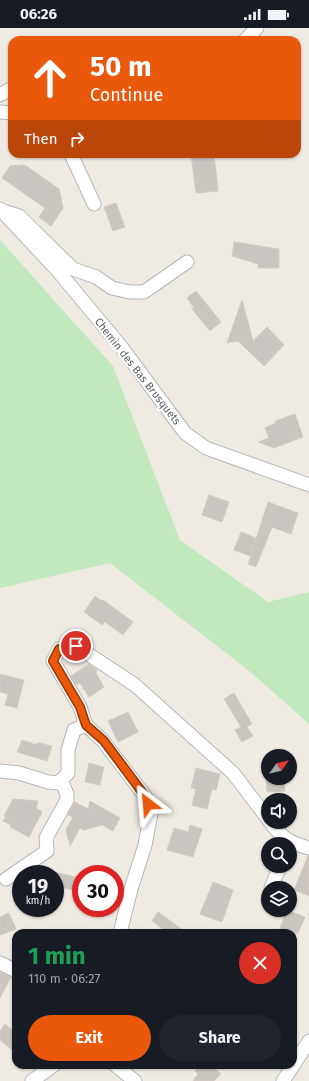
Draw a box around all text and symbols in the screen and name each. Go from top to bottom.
text: 06:26 [20,5,57,23]
text: 50 m [90,50,152,83]
icon: ahead [24,52,76,104]
text: Continue [90,84,163,106]
icon: right [66,128,88,150]
text: Then [24,130,58,148]
street label: Chemin des Bas Brusquets [92,315,183,427]
pin [59,629,93,663]
icon: arrive [65,635,87,657]
north arrow [261,749,297,785]
map controls [261,749,297,917]
position arrow [127,783,169,825]
button: sound [261,793,297,829]
button: search [261,837,297,873]
speed limit sign: 30 [72,865,124,917]
text: 19 [28,874,48,898]
button: layers [261,881,297,917]
text: km/h [26,895,50,907]
text: 1 min [28,942,86,970]
button: close [239,942,281,984]
text: 110 m · 06:27 [28,971,100,986]
button: Exit [28,1015,151,1061]
button: Share [159,1015,281,1061]

